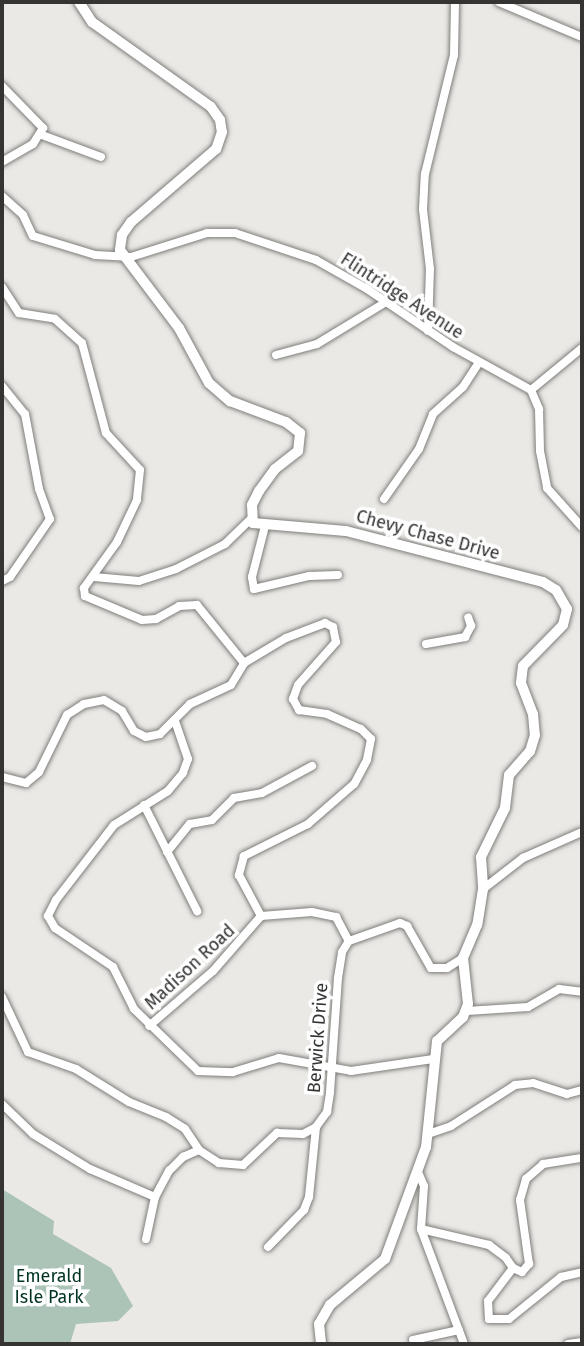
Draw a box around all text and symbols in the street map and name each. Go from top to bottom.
street label: Flintridge Avenue [336,248,468,344]
street label: Chevy Chase Drive [354,505,502,565]
street label: Madison Road [140,920,240,1014]
street label: Berwick Drive [303,982,333,1094]
park label: Emerald Isle Park [15,1266,83,1308]

